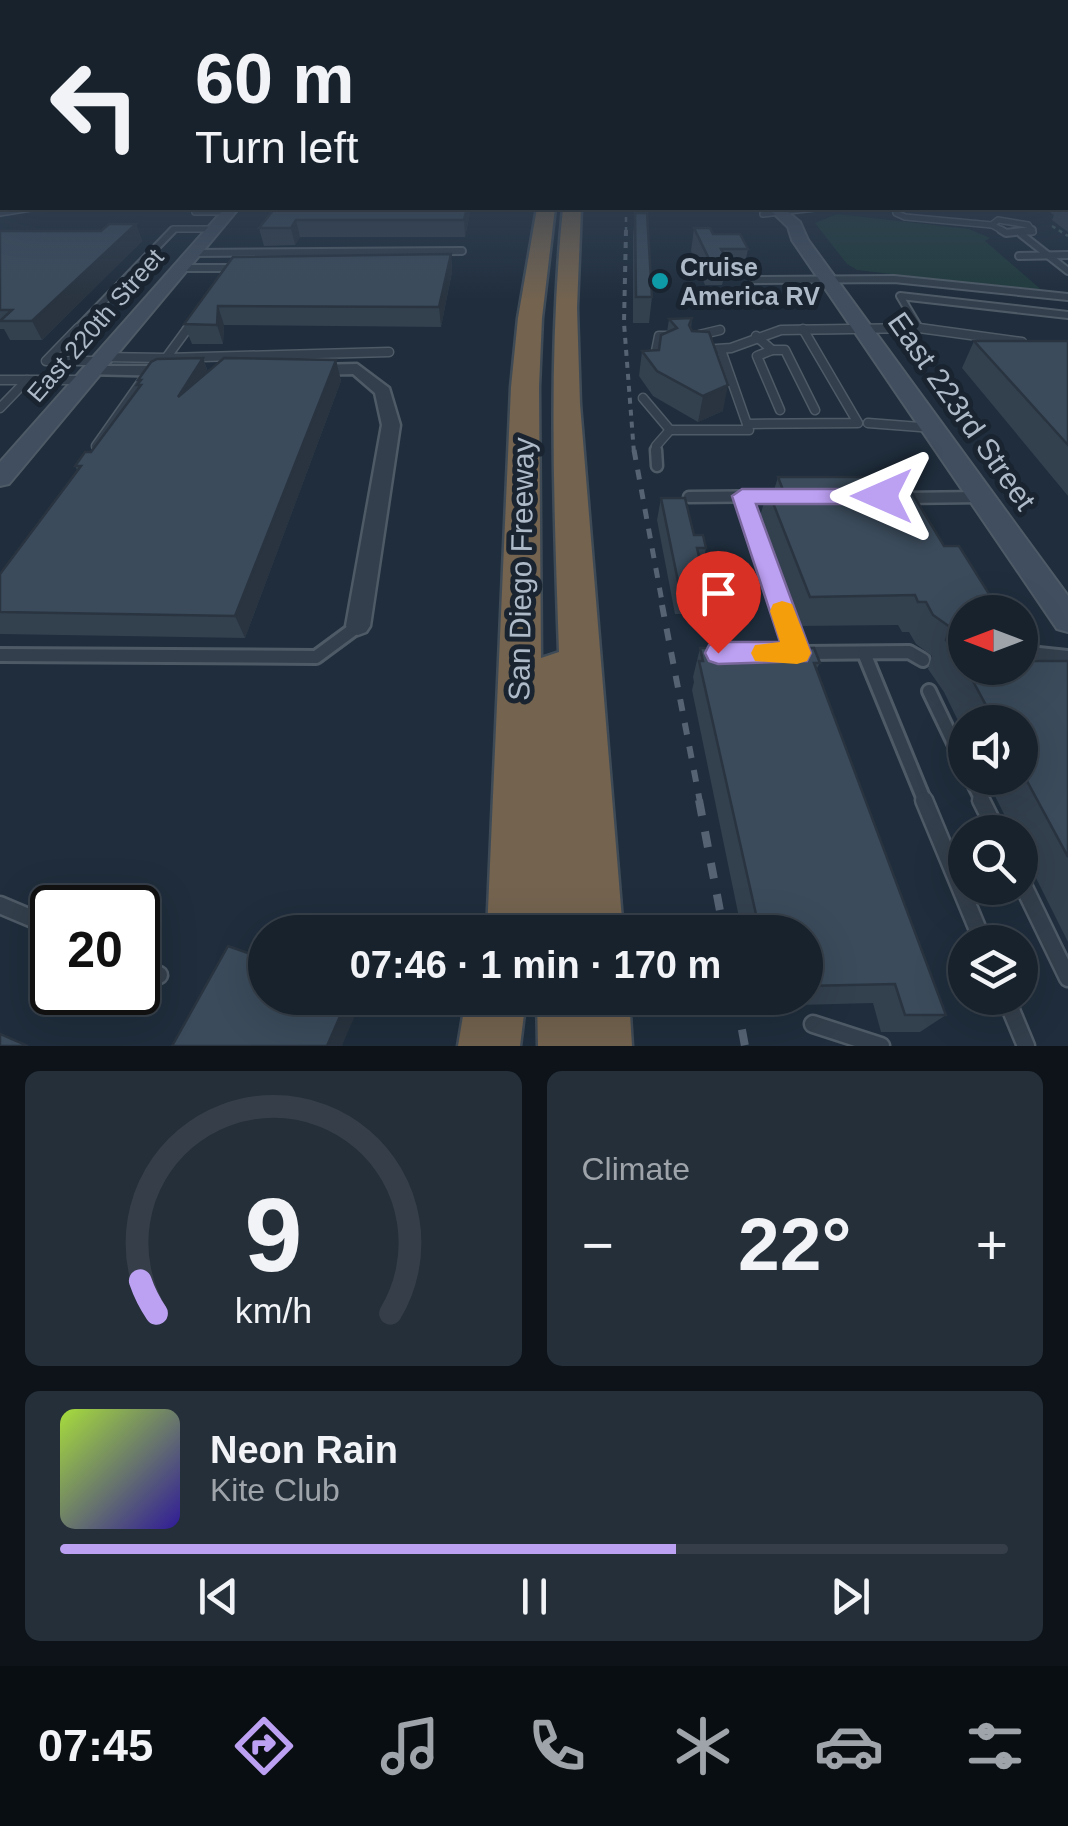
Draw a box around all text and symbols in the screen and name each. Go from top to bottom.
icon: left [30,40,160,170]
text: 60 m [195,40,355,118]
text: Turn left [195,122,358,173]
street label: East 220th Street [21,243,169,407]
place label: Cruise America RV [680,253,820,310]
marker: Cruise America RV [649,270,671,292]
street label: East 223rd Street [882,306,1043,517]
street label: San Diego Freeway [502,437,540,701]
position arrow [830,444,934,548]
pin [676,551,761,654]
icon: arrive [691,566,746,621]
north arrow [948,595,1038,685]
map controls [948,595,1038,1015]
button: sound [948,705,1038,795]
button: search [948,815,1038,905]
speed limit sign: 20 [30,885,160,1015]
button: layers [948,925,1038,1015]
text: 07:46 · 1 min · 170 m [350,944,721,986]
text: Climate [582,1151,690,1187]
text: 9 [244,1177,302,1293]
text: 22° [738,1202,851,1286]
text: − [582,1214,614,1276]
text: + [976,1214,1008,1276]
text: km/h [235,1291,312,1331]
text: Neon Rain [210,1429,398,1471]
text: Kite Club [210,1472,340,1508]
icon: previous [191,1569,246,1624]
icon: pause [507,1569,562,1624]
icon: next [823,1569,878,1624]
icon: directions [229,1711,299,1781]
icon: music [375,1711,445,1781]
icon: phone [522,1711,592,1781]
icon: climate [668,1711,738,1781]
icon: car [814,1711,884,1781]
icon: filters [960,1711,1030,1781]
text: 07:45 [38,1720,153,1771]

